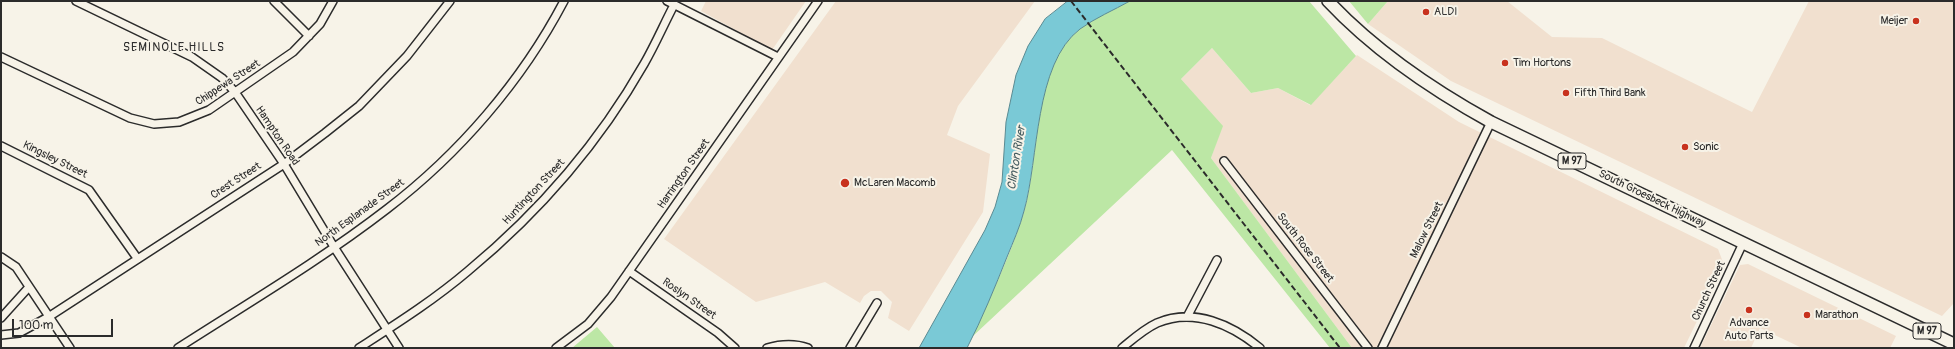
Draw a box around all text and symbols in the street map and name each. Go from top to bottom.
place label: ALDI [1434,5,1457,19]
marker: ALDI [1421,7,1431,17]
place label: Meijer [1881,14,1908,28]
marker: Meijer [1911,16,1921,26]
district label: SEMINOLE HILLS [123,41,225,55]
place label: Tim Hortons [1513,56,1571,70]
street label: Chippewa Street [193,57,263,109]
marker: Tim Hortons [1500,58,1510,68]
place label: Fifth Third Bank [1574,86,1646,100]
marker: Fifth Third Bank [1561,88,1571,98]
street label: Hampton Road [252,104,302,168]
water label: Clinton River [1005,125,1029,191]
street label: Harrington Street [655,137,713,211]
street label: Kingsley Street [21,139,89,181]
place label: Sonic [1693,140,1719,154]
marker: Sonic [1680,142,1690,152]
road number: M 97 [1558,153,1586,169]
street label: Huntington Street [500,156,568,228]
street label: Crest Street [208,160,264,202]
street label: South Groesbeck Highway [1596,167,1708,231]
street label: North Esplanade Street [313,176,407,250]
place label: McLaren Macomb [854,176,936,190]
marker: McLaren Macomb [839,177,851,189]
street label: Malow Street [1408,200,1446,260]
street label: South Rose Street [1274,211,1336,285]
street label: Church Street [1689,259,1729,323]
street label: Roslyn Street [659,276,719,322]
marker: Advance Auto Parts [1744,305,1754,315]
place label: Marathon [1815,308,1858,322]
marker: Marathon [1802,310,1812,320]
scale bar [14,311,115,337]
place label: Advance Auto Parts [1725,316,1773,342]
text: 100 m [19,318,53,333]
road number: M 97 [1913,323,1941,339]

